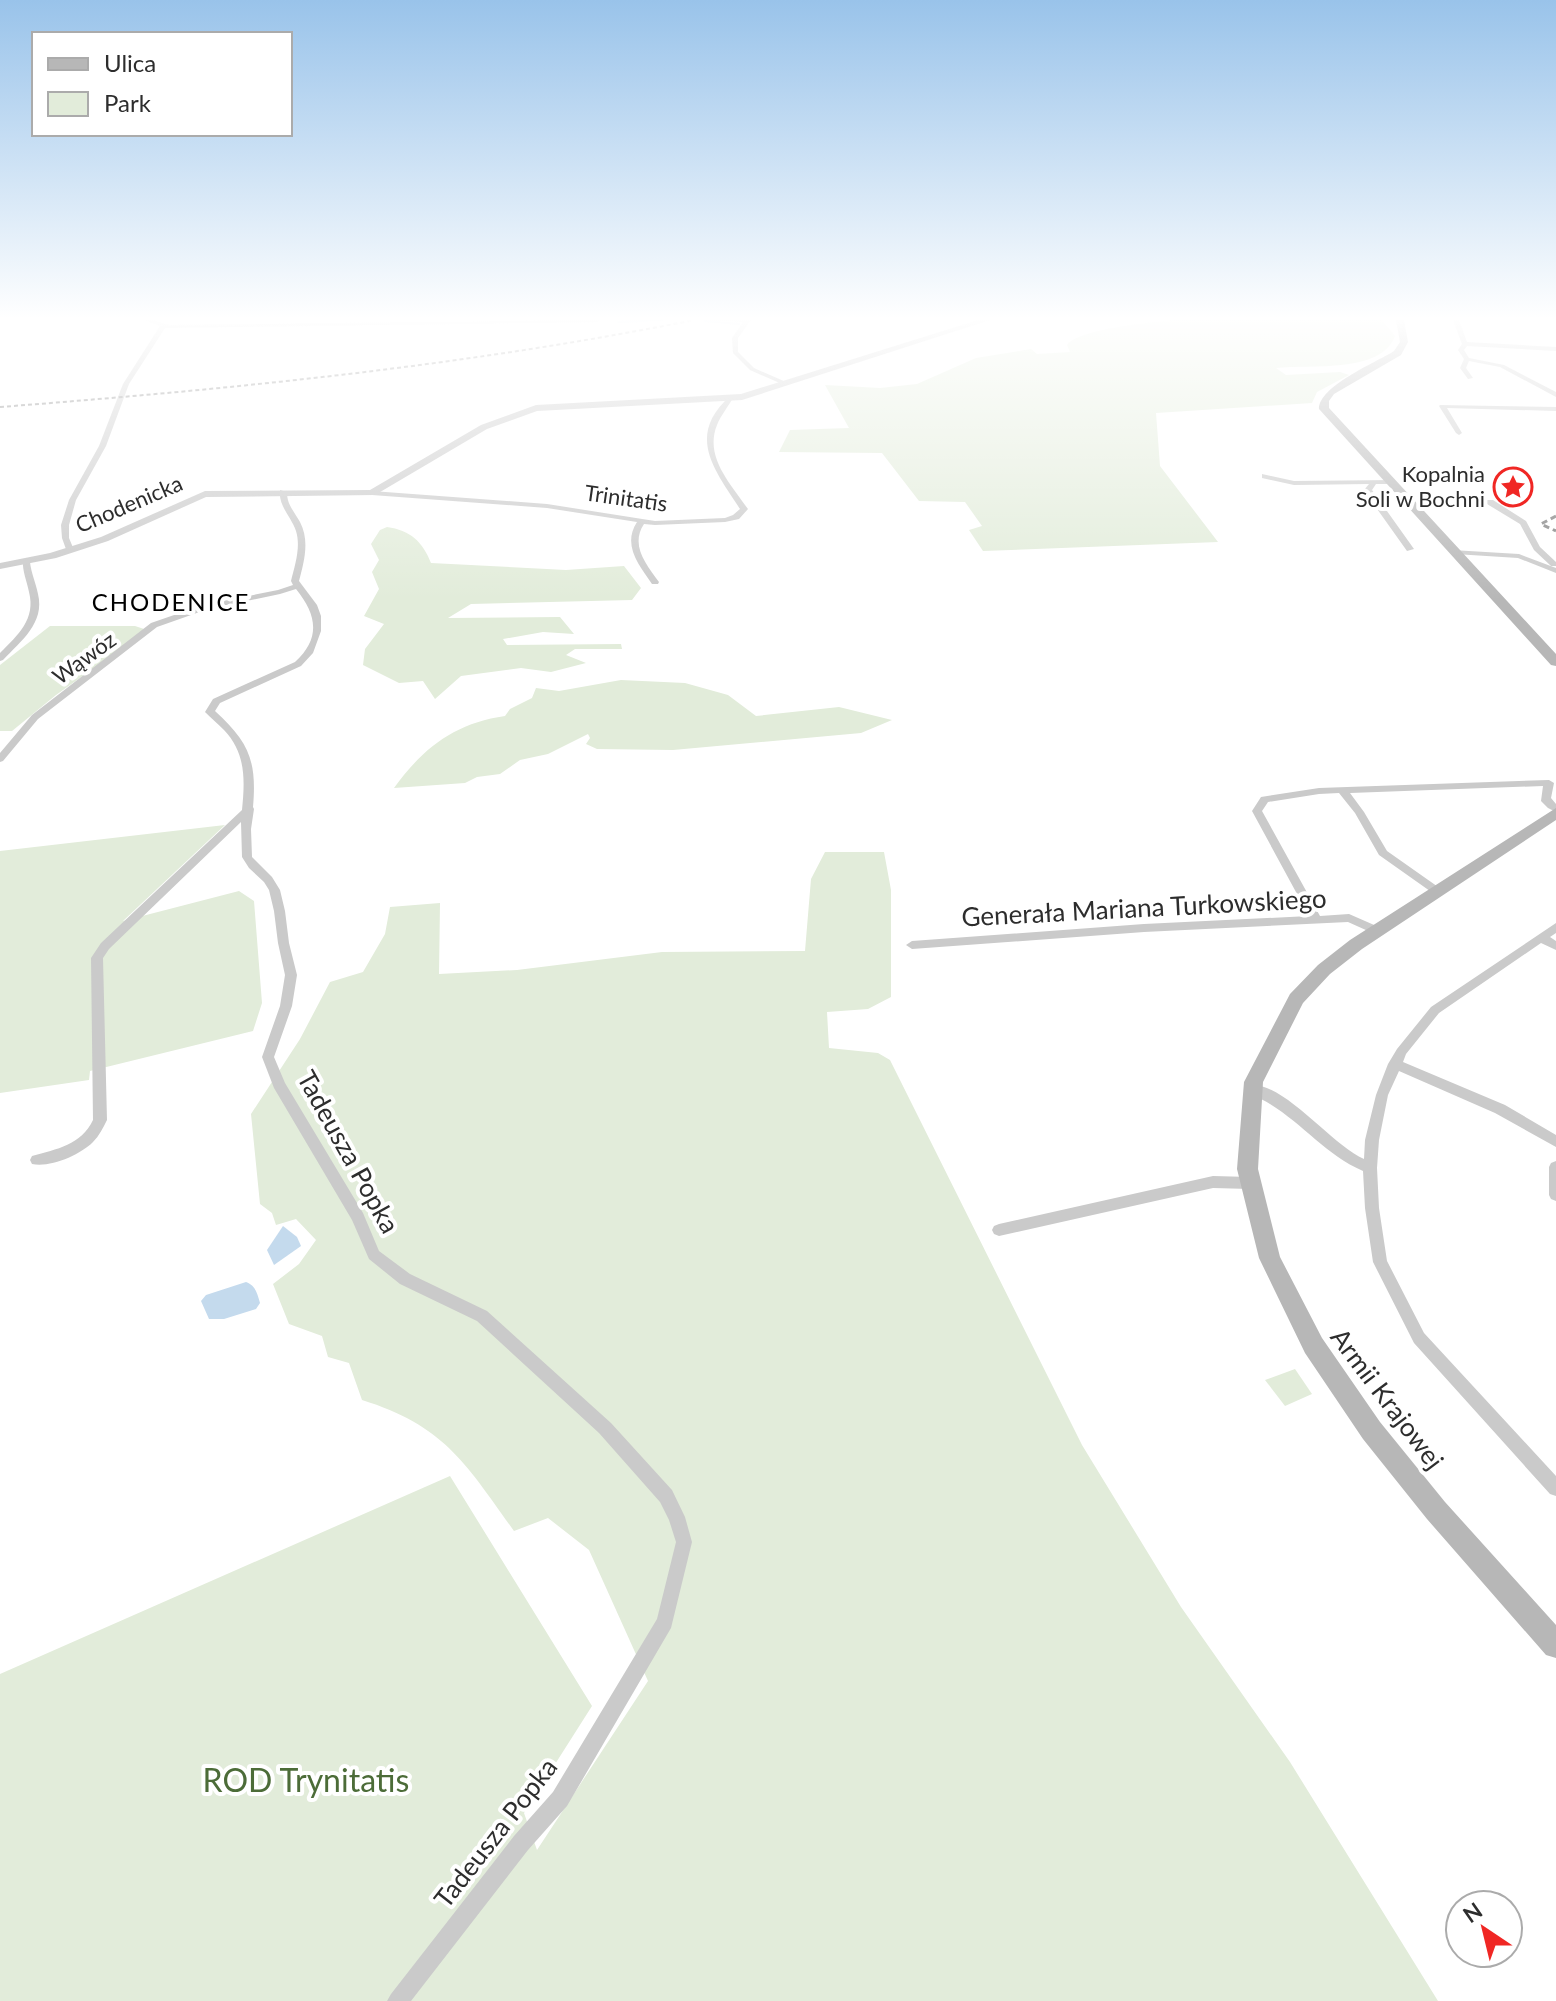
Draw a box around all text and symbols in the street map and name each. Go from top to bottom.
legend [32,32,292,136]
text: Ulica [104,48,156,77]
text: Park [104,88,152,117]
place label: Kopalnia Soli w Bochni [1356,460,1485,512]
place icon: Kopalnia Soli w Bochni [1492,466,1534,508]
street label: Chodenicka [71,469,186,538]
street label: Trinitatis [583,478,669,517]
district label: CHODENICE [92,587,250,616]
street label: Wąwóz [47,626,121,690]
street label: Generała Mariana Turkowskiego [961,881,1327,933]
street label: Tadeusza Popka [291,1065,407,1238]
street label: Armii Krajowej [1324,1322,1451,1475]
street label: Tadeusza Popka [427,1751,564,1914]
park label: ROD Trynitatis [203,1760,409,1799]
north arrow [1444,1889,1524,1969]
text: N [1458,1896,1487,1928]

